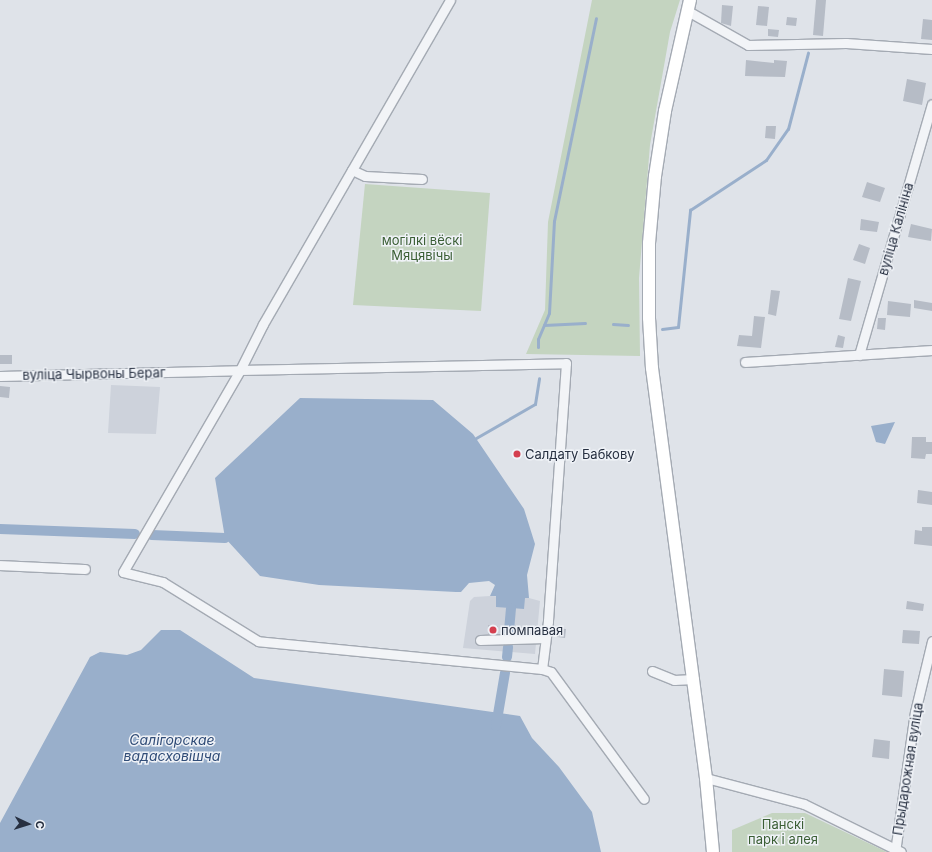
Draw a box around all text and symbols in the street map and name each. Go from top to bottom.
street label: вуліца Калініна [875,181,917,277]
park label: могілкі вёскі Мяцявічы [382,233,462,264]
street label: вуліца Чырвоны Бераг [22,365,166,383]
place label: Салдату Бабкову [525,446,635,462]
marker: Салдату Бабкову [512,449,522,459]
place label: помпавая [501,622,563,638]
marker: помпавая [488,625,498,635]
street label: Прыдарожная вуліца [890,701,926,837]
water label: Салігорскае вадасховішча [124,732,220,764]
north arrow [8,804,48,844]
park label: Панскі парк і алея [748,817,818,848]
text: С [33,820,47,829]

